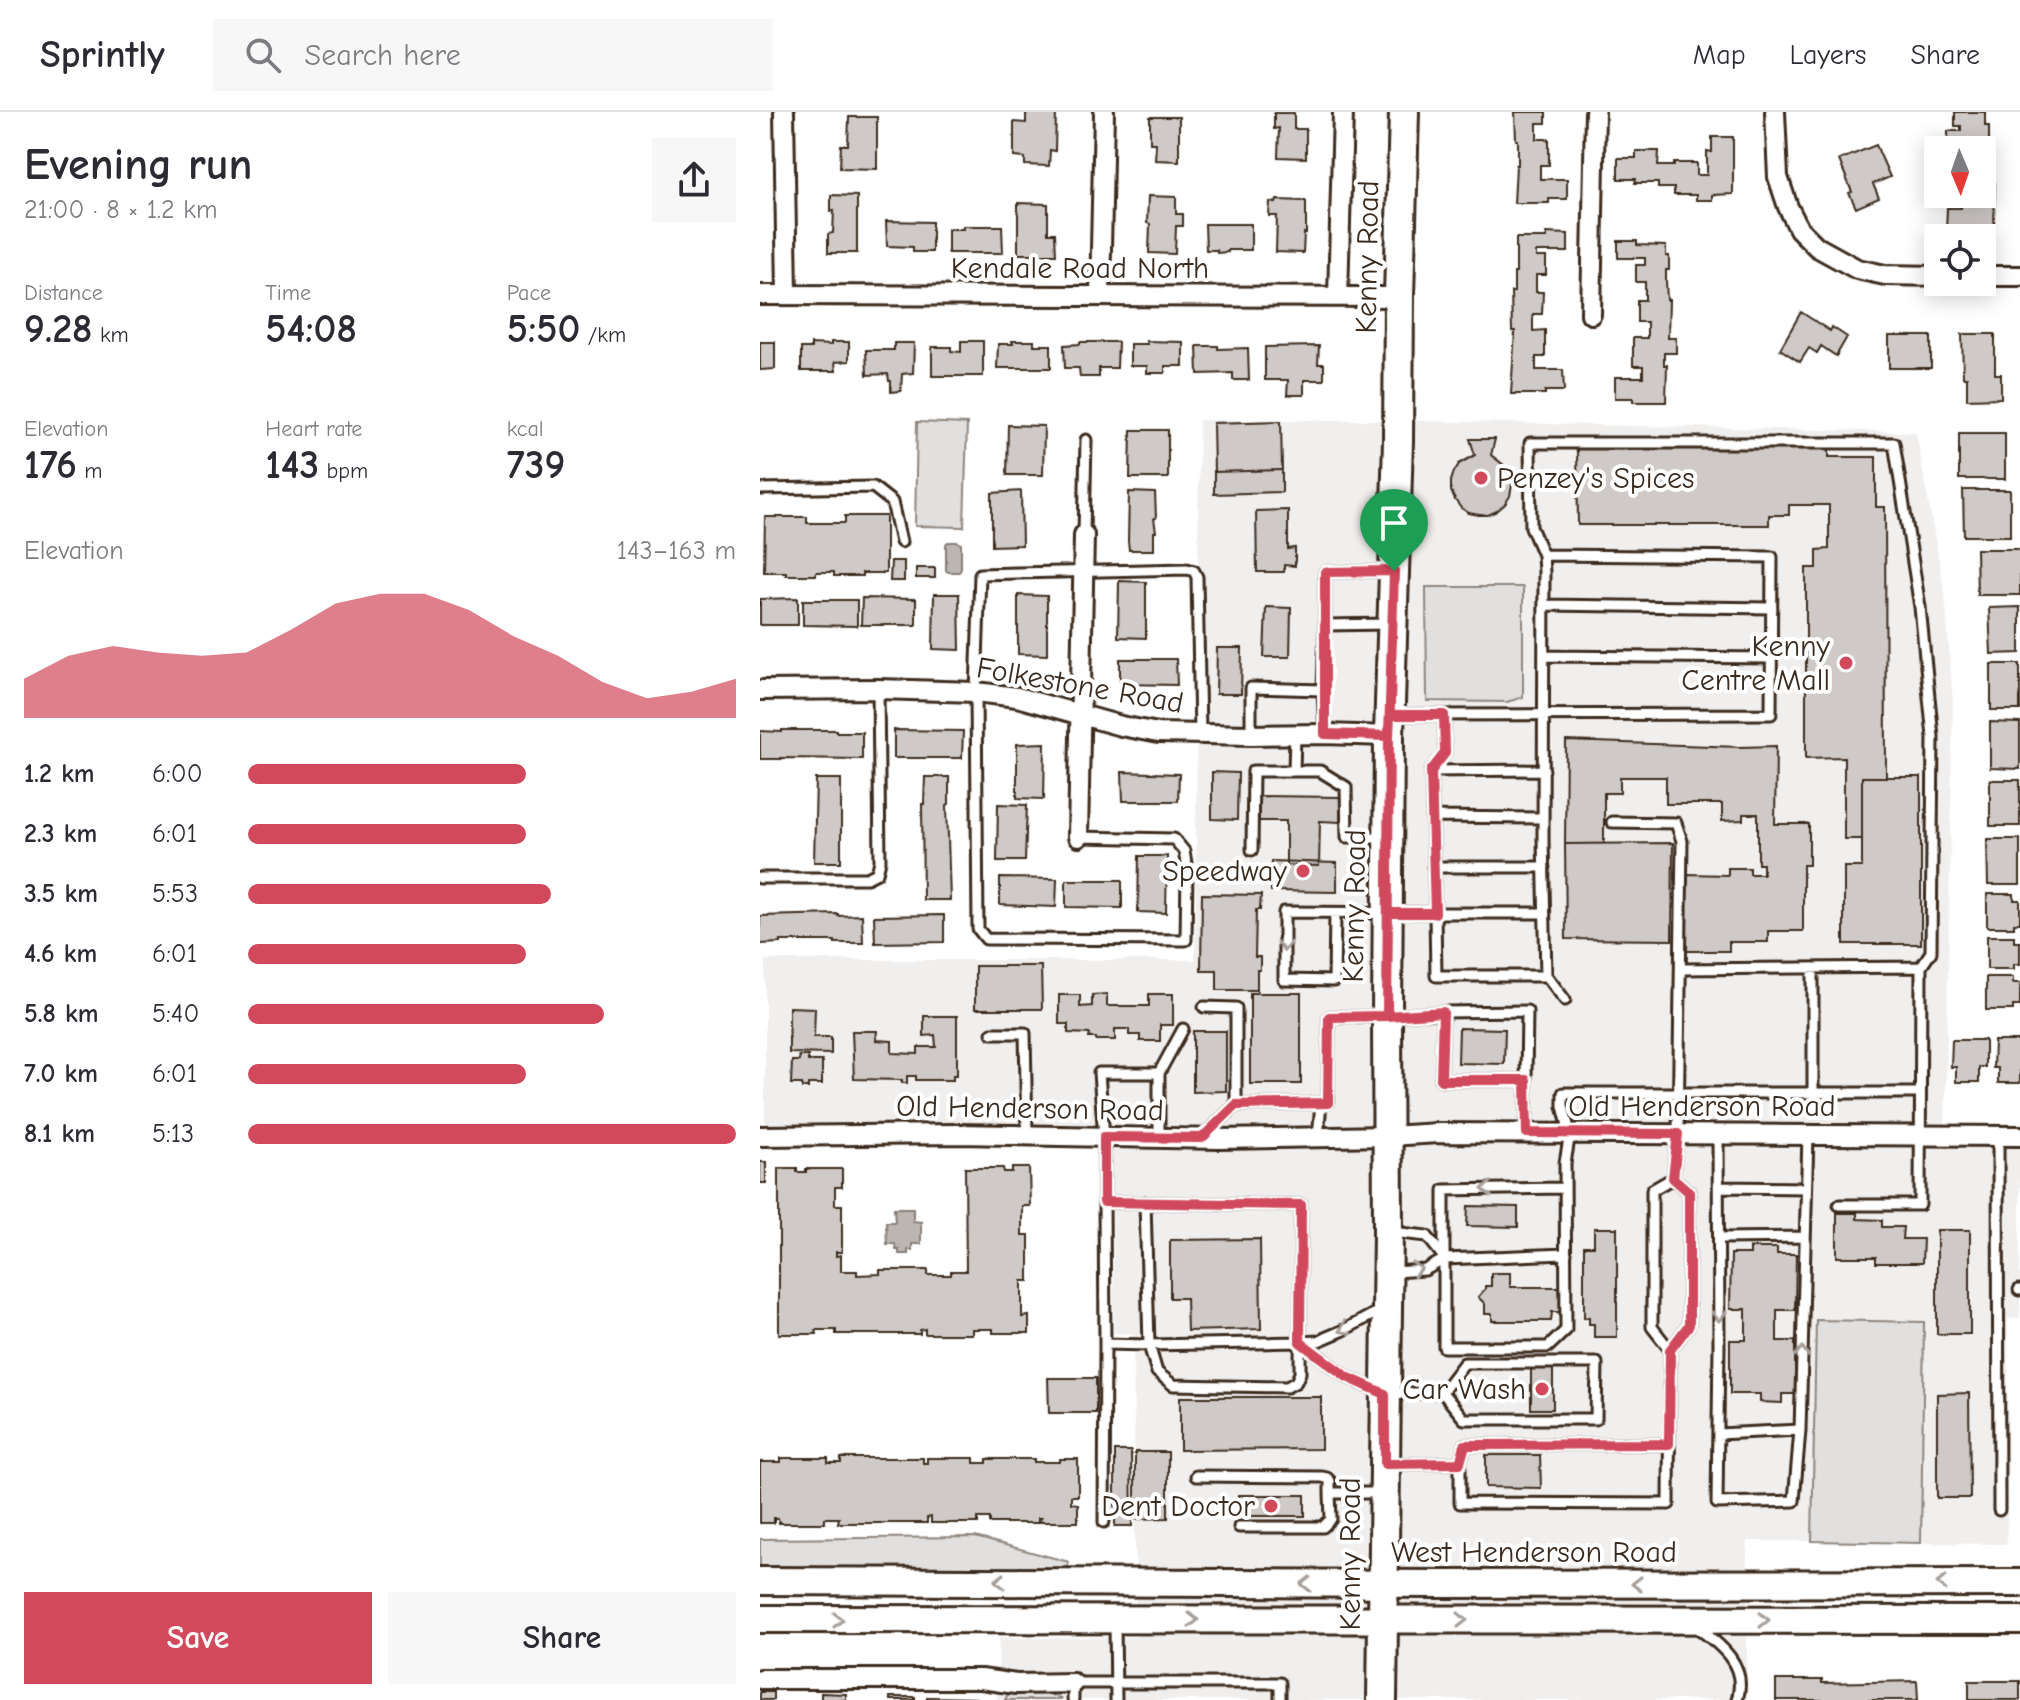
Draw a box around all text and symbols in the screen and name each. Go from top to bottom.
search box [213,19,773,91]
text: Sprintly [40,33,165,77]
icon: search [241,33,285,77]
text: Search here [305,38,461,73]
text: Map [1693,39,1746,71]
text: Layers [1790,39,1866,71]
text: Share [1910,39,1980,71]
north arrow [1924,136,1996,208]
map controls [1924,136,1996,296]
button: share [652,138,736,222]
text: Evening run [24,139,252,190]
street label: Kenny Road [1349,180,1386,334]
text: 21:00 · 8 × 1.2 km [24,195,217,225]
button: locate [1924,224,1996,296]
street label: Kendale Road North [951,251,1209,286]
text: Distance [24,280,103,306]
text: Time [265,280,311,306]
text: Pace [507,280,551,306]
text: 9.28 [24,306,93,352]
text: 54:08 [265,306,357,352]
text: 5:50 [507,306,580,352]
text: km [93,322,129,348]
text: /km [580,322,626,348]
text: Elevation [24,416,108,442]
text: Heart rate [265,416,362,442]
text: kcal [507,416,544,442]
text: 176 [24,442,77,488]
text: 143 [265,442,319,488]
text: 739 [507,442,565,488]
text: m [77,458,103,484]
text: bpm [319,458,368,484]
place label: Penzey's Spices [1497,461,1695,496]
marker: Penzey's Spices [1472,469,1490,487]
pin [1360,489,1428,571]
icon: arrive [1372,501,1416,545]
text: Elevation [24,536,124,566]
text: 143–163 m [617,536,736,566]
place label: Kenny Centre Mall [1681,629,1831,698]
street label: Folkestone Road [974,650,1186,721]
marker: Kenny Centre Mall [1837,654,1855,672]
text: 1.2 km [24,759,95,789]
text: 6:00 [152,759,202,789]
text: 2.3 km [24,819,97,849]
text: 6:01 [152,819,197,849]
street label: Kenny Road [1336,829,1373,983]
place label: Speedway [1162,854,1288,889]
marker: Speedway [1294,862,1312,880]
text: 3.5 km [24,879,98,909]
text: 5:53 [152,879,198,909]
text: 4.6 km [24,939,97,969]
text: 6:01 [152,939,197,969]
one-way arrow [1275,940,1293,953]
text: 5.8 km [24,999,98,1029]
text: 5:40 [152,999,199,1029]
text: 7.0 km [24,1059,98,1089]
text: 6:01 [152,1059,197,1089]
street label: Old Henderson Road [896,1089,1164,1128]
street label: Old Henderson Road [1568,1089,1836,1124]
text: 8.1 km [24,1119,95,1149]
text: 5:13 [152,1119,194,1149]
one-way arrow [1480,1180,1493,1198]
one-way arrow [1410,1262,1423,1279]
one-way arrow [1710,1310,1728,1323]
one-way arrow [1338,1319,1353,1335]
one-way arrow [1793,1345,1810,1358]
place label: Car Wash [1402,1372,1526,1407]
marker: Car Wash [1533,1380,1551,1398]
street label: Kenny Road [1333,1477,1368,1631]
place label: Dent Doctor [1101,1489,1255,1524]
marker: Dent Doctor [1262,1497,1280,1515]
street label: West Henderson Road [1391,1535,1677,1570]
one-way arrow [993,1572,1006,1590]
one-way arrow [1935,1574,1948,1592]
one-way arrow [1299,1575,1312,1592]
one-way arrow [1630,1575,1643,1593]
button: Save [24,1592,372,1684]
button: Share [388,1592,736,1684]
one-way arrow [832,1611,845,1629]
one-way arrow [1187,1611,1200,1629]
one-way arrow [1456,1611,1469,1629]
one-way arrow [1758,1611,1771,1629]

